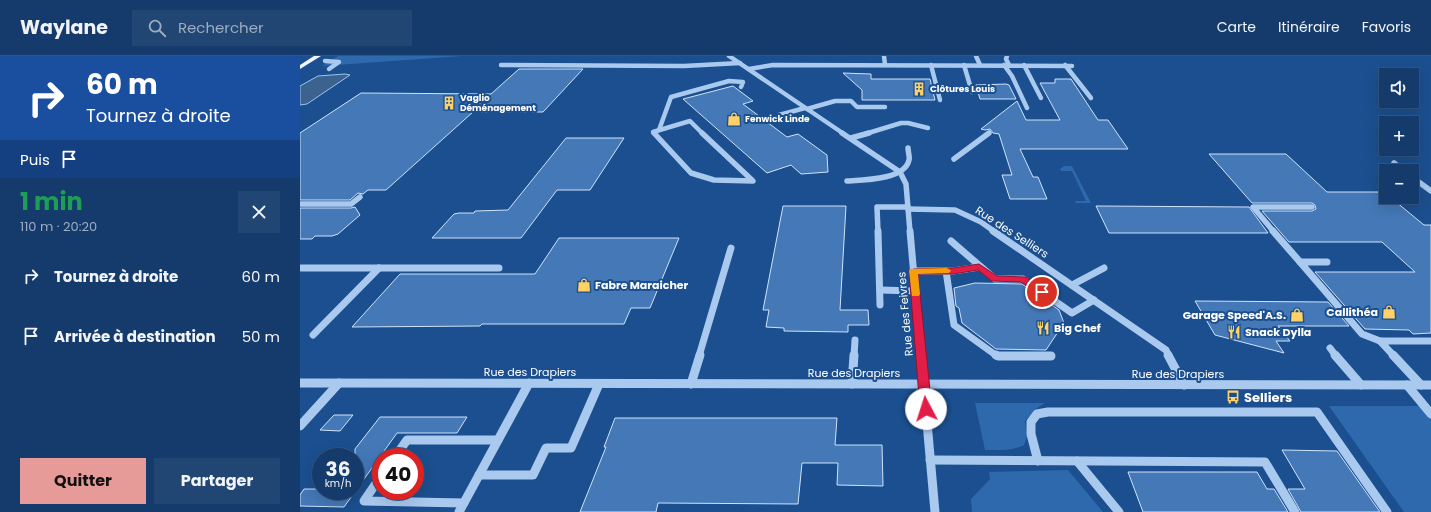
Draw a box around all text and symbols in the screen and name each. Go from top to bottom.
search box [132,10,412,46]
text: Waylane [20,14,108,41]
icon: search [146,17,168,39]
text: Rechercher [178,17,264,38]
text: Carte [1217,17,1256,37]
text: Itinéraire [1278,17,1340,37]
text: Favoris [1362,17,1411,37]
text: 60 m [86,65,158,104]
map controls [1379,68,1419,204]
button: sound [1379,68,1419,108]
icon: right [20,72,72,124]
building icon: Clôtures Louis [911,81,927,97]
place label: Clôtures Louis [930,83,995,95]
place label: Vaglio Déménagement [460,92,536,114]
building icon: Vaglio Déménagement [441,95,457,111]
text: Tournez à droite [86,103,231,128]
shop icon: Fenwick Linde [726,111,742,127]
place label: Fenwick Linde [745,113,810,125]
button: + [1379,116,1419,156]
icon: arrive [58,148,80,170]
text: Puis [20,149,50,170]
button: − [1379,164,1419,204]
text: 1 min [20,185,83,218]
button: close [238,191,280,233]
street label: Rue des Selliers [972,202,1052,262]
text: 110 m · 20:20 [20,217,97,236]
icon: right [20,265,42,287]
text: Tournez à droite [54,266,178,287]
text: 60 m [242,266,280,287]
street label: Rue des Feivres [893,271,917,357]
pin [1025,275,1059,309]
shop icon: Fabre Maraicher [576,277,592,293]
place label: Fabre Maraicher [595,277,689,293]
icon: arrive [1031,281,1053,303]
place label: Callithéa [1326,304,1378,320]
shop icon: Callithéa [1381,304,1397,320]
place label: Garage Speed'A.S. [1183,307,1286,323]
shop icon: Garage Speed'A.S. [1289,307,1305,323]
restaurant icon: Big Chef [1035,320,1051,336]
place label: Big Chef [1054,320,1101,336]
restaurant icon: Snack Dylla [1226,324,1242,340]
place label: Snack Dylla [1245,324,1311,340]
icon: arrive [20,325,42,347]
text: Arrivée à destination [54,326,216,347]
text: 50 m [242,326,280,347]
street label: Rue des Drapiers [484,364,577,380]
street label: Rue des Drapiers [808,365,901,381]
street label: Rue des Drapiers [1132,366,1225,382]
position arrow [905,388,947,430]
place label: Selliers [1244,388,1292,407]
bus stop icon: Selliers [1225,389,1241,405]
speed limit sign: 40 [372,448,424,500]
text: 36 [326,455,350,483]
button: Quitter [20,458,146,504]
button: Partager [154,458,280,504]
text: km/h [325,476,351,491]

